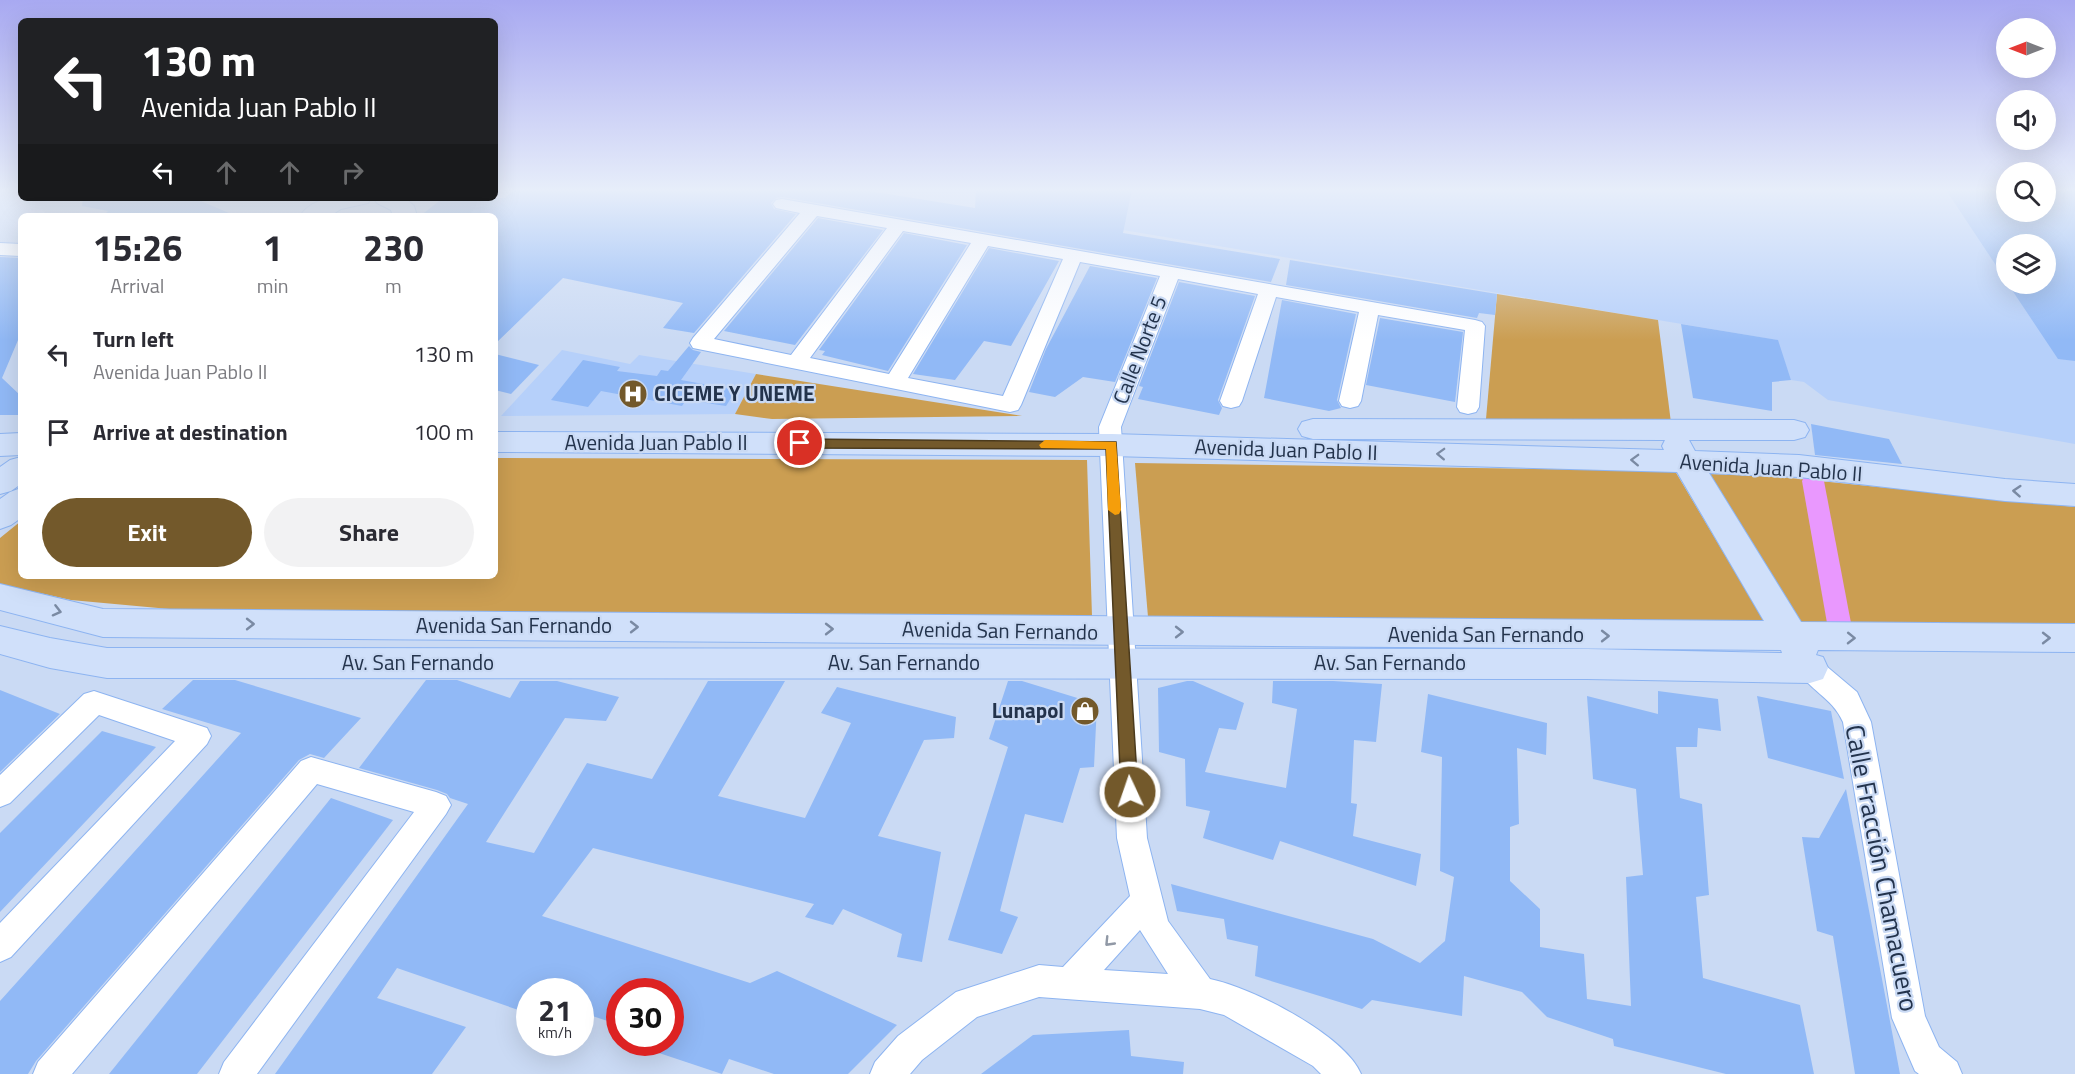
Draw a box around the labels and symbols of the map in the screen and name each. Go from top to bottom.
north arrow [1996,18,2056,78]
street label: Calle Norte 5 [1104,291,1174,408]
place label: CICEME Y UNEME [654,377,815,409]
hospital icon: CICEME Y UNEME [617,378,649,410]
pin [774,417,825,468]
street label: Avenida Juan Pablo II [564,426,748,458]
street label: Avenida Juan Pablo II [1194,430,1378,468]
street label: Avenida Juan Pablo II [1679,445,1864,489]
one-way arrow [1436,448,1445,461]
one-way arrow [1631,454,1640,466]
one-way arrow [2012,485,2021,498]
one-way arrow [52,604,62,617]
street label: Avenida San Fernando [416,609,612,641]
street label: Avenida San Fernando [902,612,1098,648]
one-way arrow [246,618,255,630]
street label: Avenida San Fernando [1388,618,1584,650]
one-way arrow [630,621,639,634]
one-way arrow [825,623,834,635]
one-way arrow [1175,626,1184,639]
one-way arrow [1601,630,1610,642]
one-way arrow [1846,632,1855,644]
one-way arrow [2041,632,2050,645]
street label: Av. San Fernando [342,646,494,678]
street label: Av. San Fernando [828,646,980,678]
street label: Av. San Fernando [1314,646,1466,678]
place label: Lunapol [992,694,1064,726]
shop icon: Lunapol [1069,695,1101,727]
street label: Calle Fracción Chamacuero [1836,721,1929,1015]
position arrow [1098,760,1162,824]
one-way arrow [1105,935,1116,946]
speed limit sign: 30 [606,978,684,1056]

